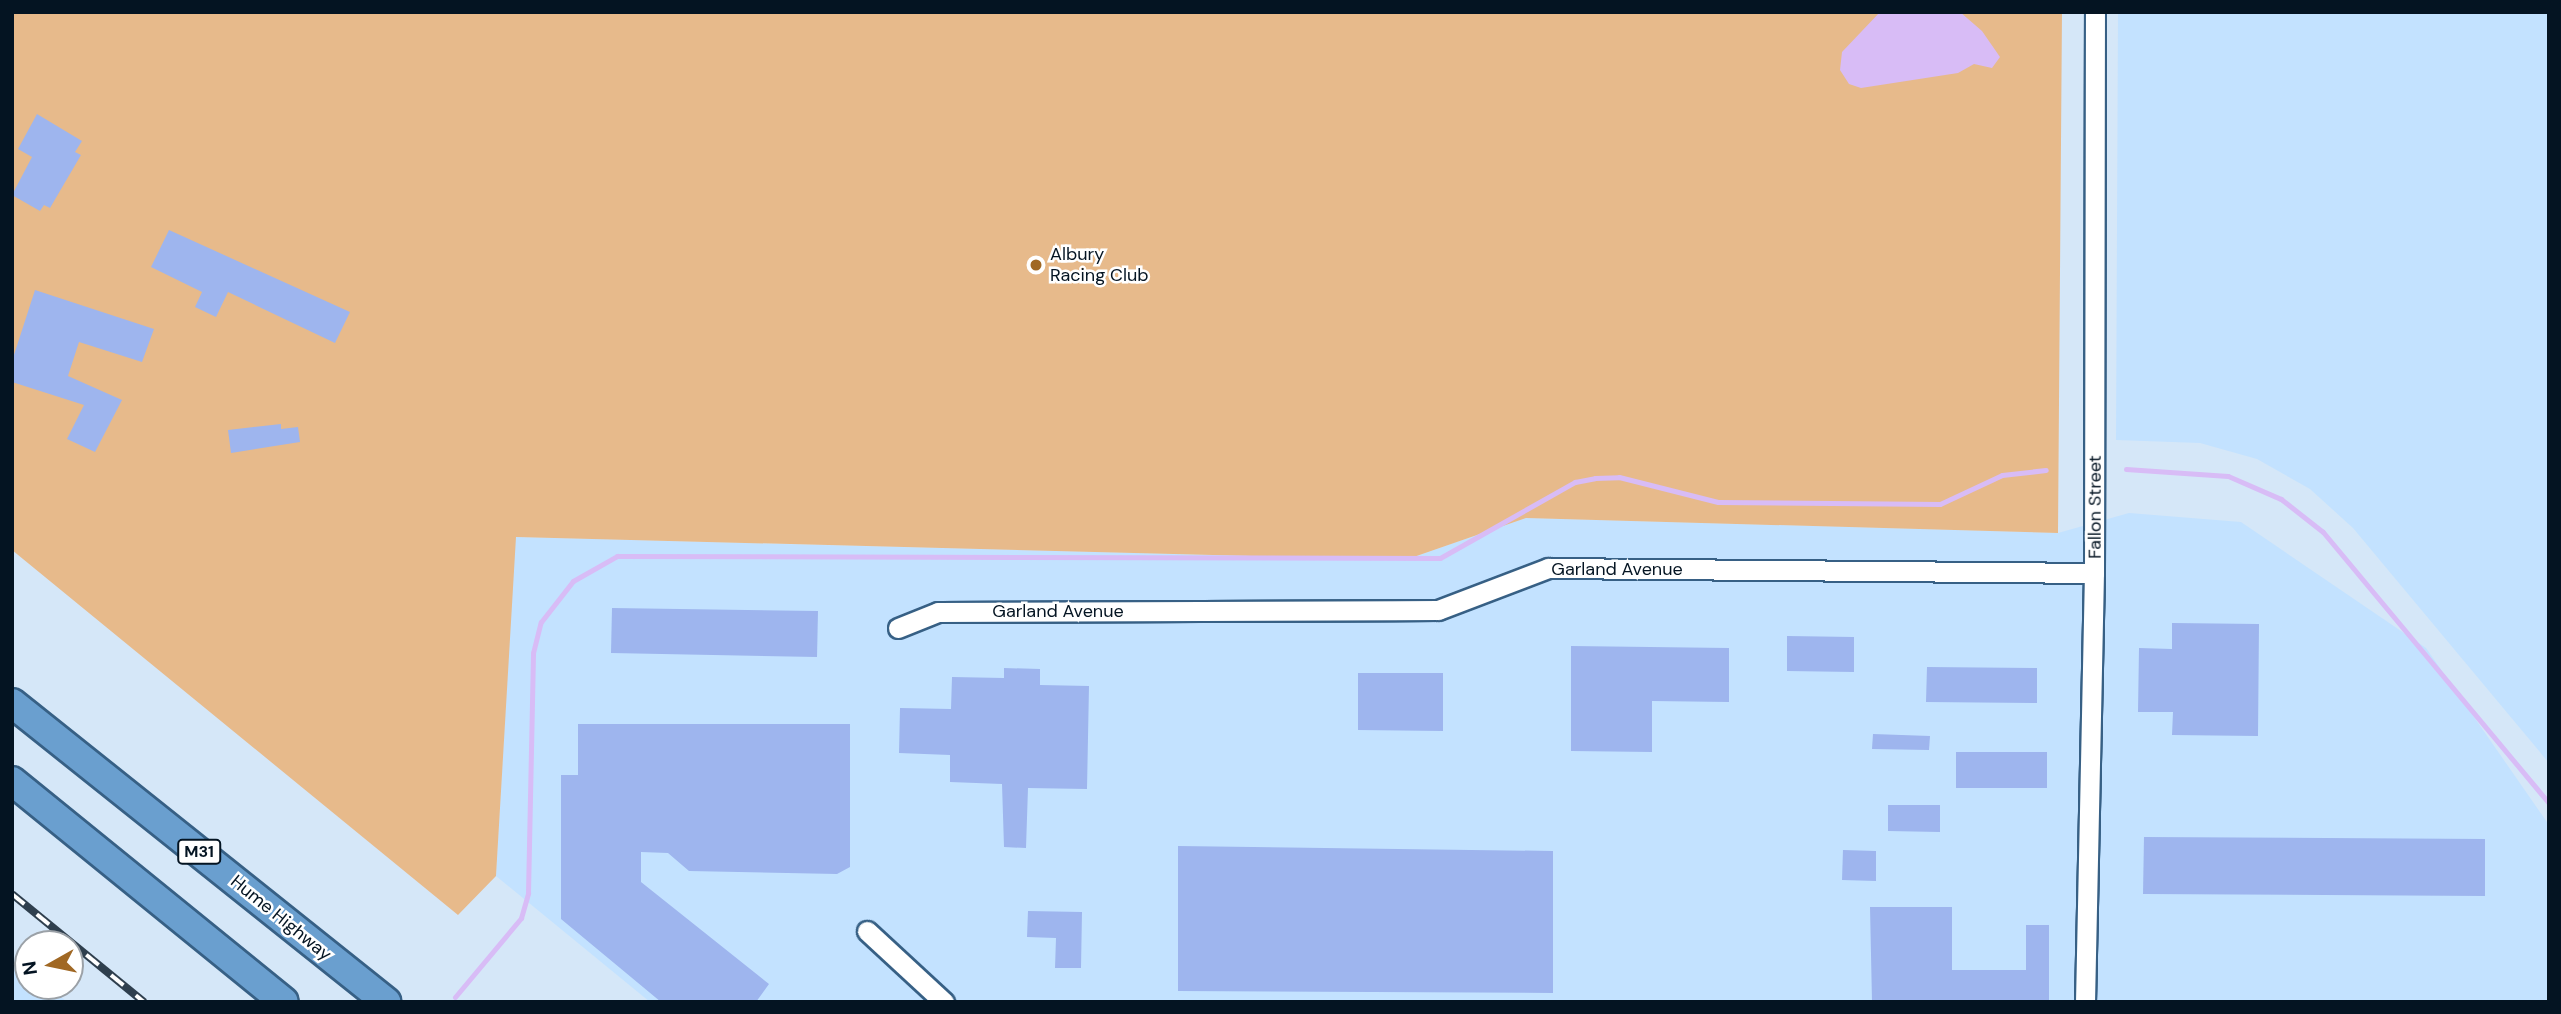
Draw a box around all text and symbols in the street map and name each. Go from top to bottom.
place label: Albury Racing Club [1050,244,1149,286]
marker: Albury Racing Club [1028,257,1044,273]
street label: Fallon Street [2084,455,2106,559]
street label: Garland Avenue [1551,558,1683,580]
street label: Garland Avenue [992,600,1124,622]
road number: M31 [176,839,222,864]
street label: Hume Highway [226,871,336,965]
north arrow [14,930,84,1000]
text: N [16,959,43,977]

